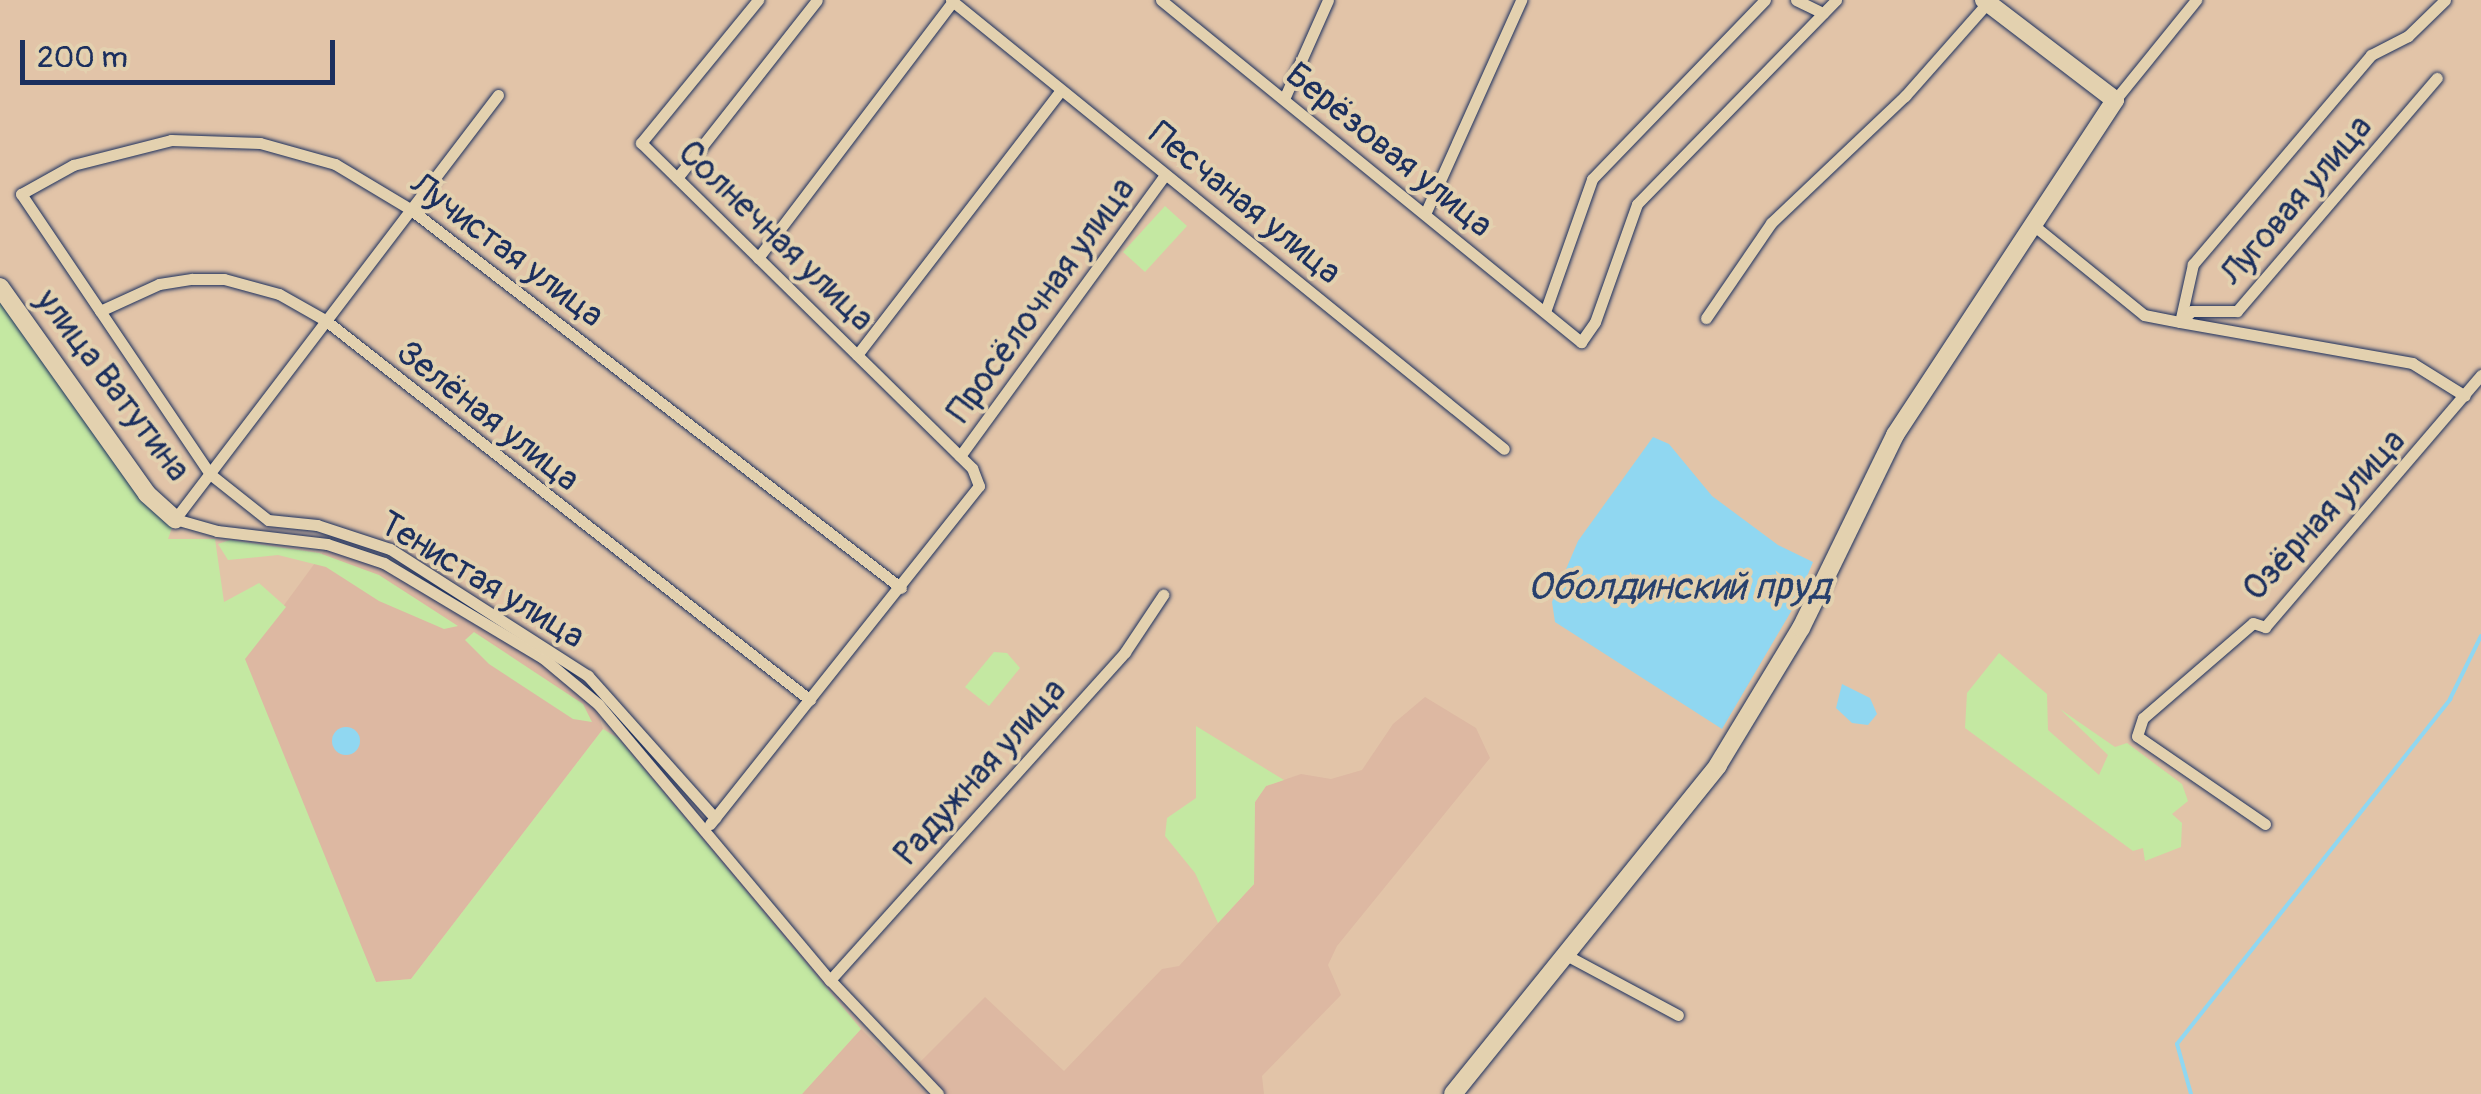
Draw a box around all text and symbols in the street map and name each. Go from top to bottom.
scale bar [25,20,340,82]
text: 200 m [37,39,128,76]
street label: Берёзовая улица [1277,54,1501,246]
street label: Луговая улица [2211,106,2381,294]
street label: Песчаная улица [1141,113,1349,293]
street label: Солнечная улица [669,132,883,340]
street label: Лучистая улица [402,164,612,336]
street label: Просёлочная улица [938,169,1144,431]
street label: улица Ватутина [27,280,199,490]
street label: Зелёная улица [388,332,588,500]
street label: Озёрная улица [2234,420,2414,610]
street label: Тенистая улица [372,502,592,658]
water label: Оболдинский пруд [1527,565,1831,611]
street label: Радужная улица [885,670,1075,874]

